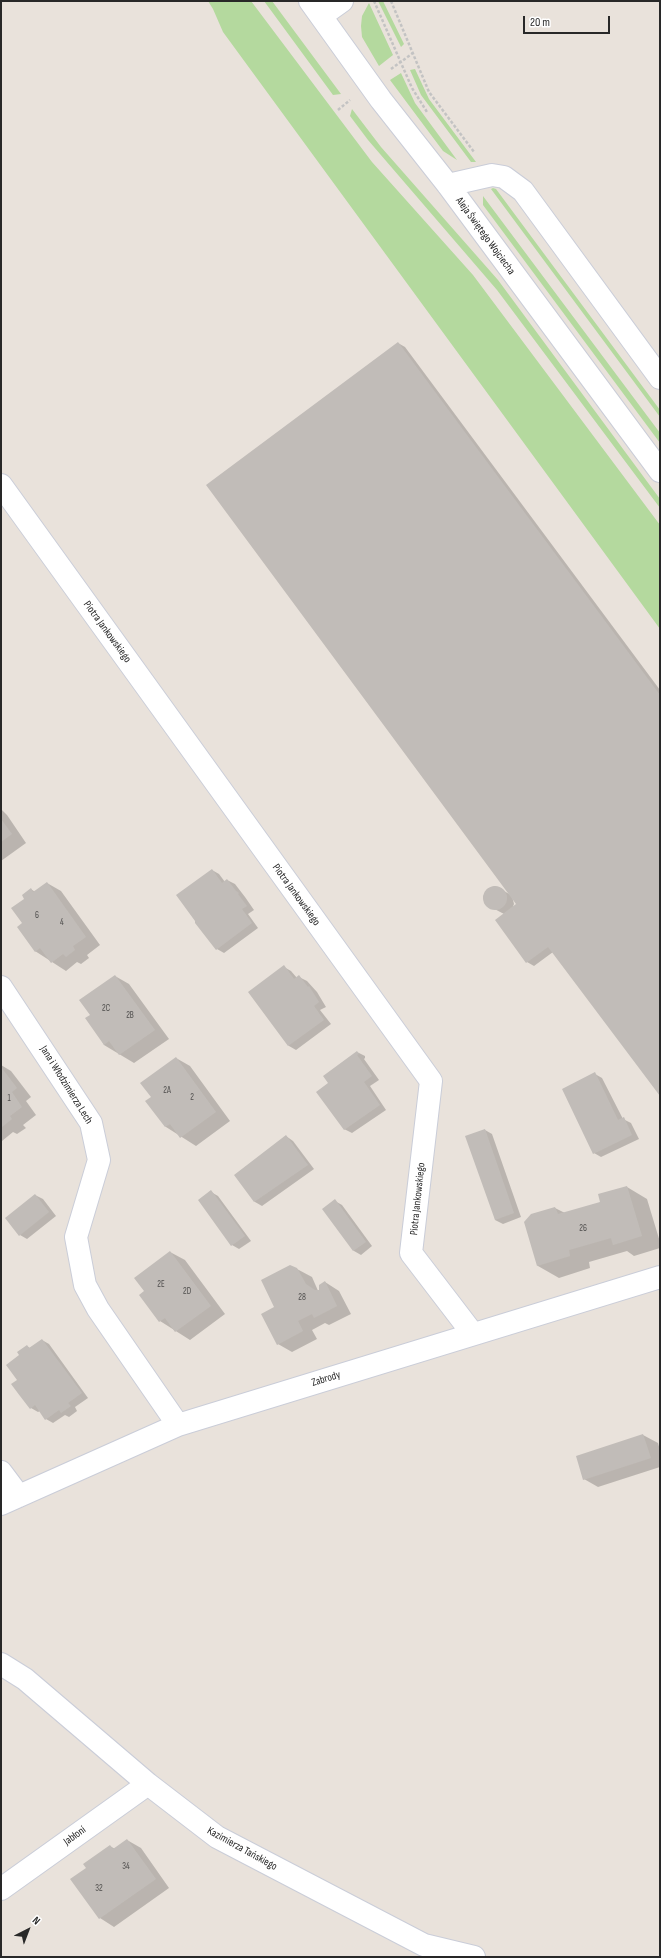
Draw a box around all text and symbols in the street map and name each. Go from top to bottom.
scale bar [525,8,612,34]
text: 20 m [530,15,550,30]
street label: Aleja Świętego Wojciecha [452,195,518,277]
street label: Piotra Jankowskiego [80,599,134,665]
street label: Piotra Jankowskiego [269,862,323,928]
house number: 6 [35,911,39,921]
house number: 4 [60,918,64,928]
house number: 2C [102,1004,110,1014]
house number: 2B [126,1011,134,1021]
street label: Jana i Włodzimierza Lech [37,1044,95,1126]
house number: 2A [163,1086,171,1096]
house number: 2 [190,1093,194,1103]
house number: 1 [7,1094,11,1104]
street label: Piotra Jankowskiego [408,1162,428,1236]
house number: 26 [579,1224,587,1234]
house number: 2E [157,1280,165,1290]
house number: 2D [183,1287,191,1297]
house number: 28 [298,1293,306,1303]
street label: Zabrody [310,1368,342,1390]
street label: Jabłoni [61,1823,89,1849]
street label: Kazimierza Tańskiego [205,1824,279,1874]
house number: 34 [122,1862,130,1872]
house number: 32 [95,1884,103,1894]
north arrow [8,1910,48,1950]
text: N [30,1914,43,1928]

